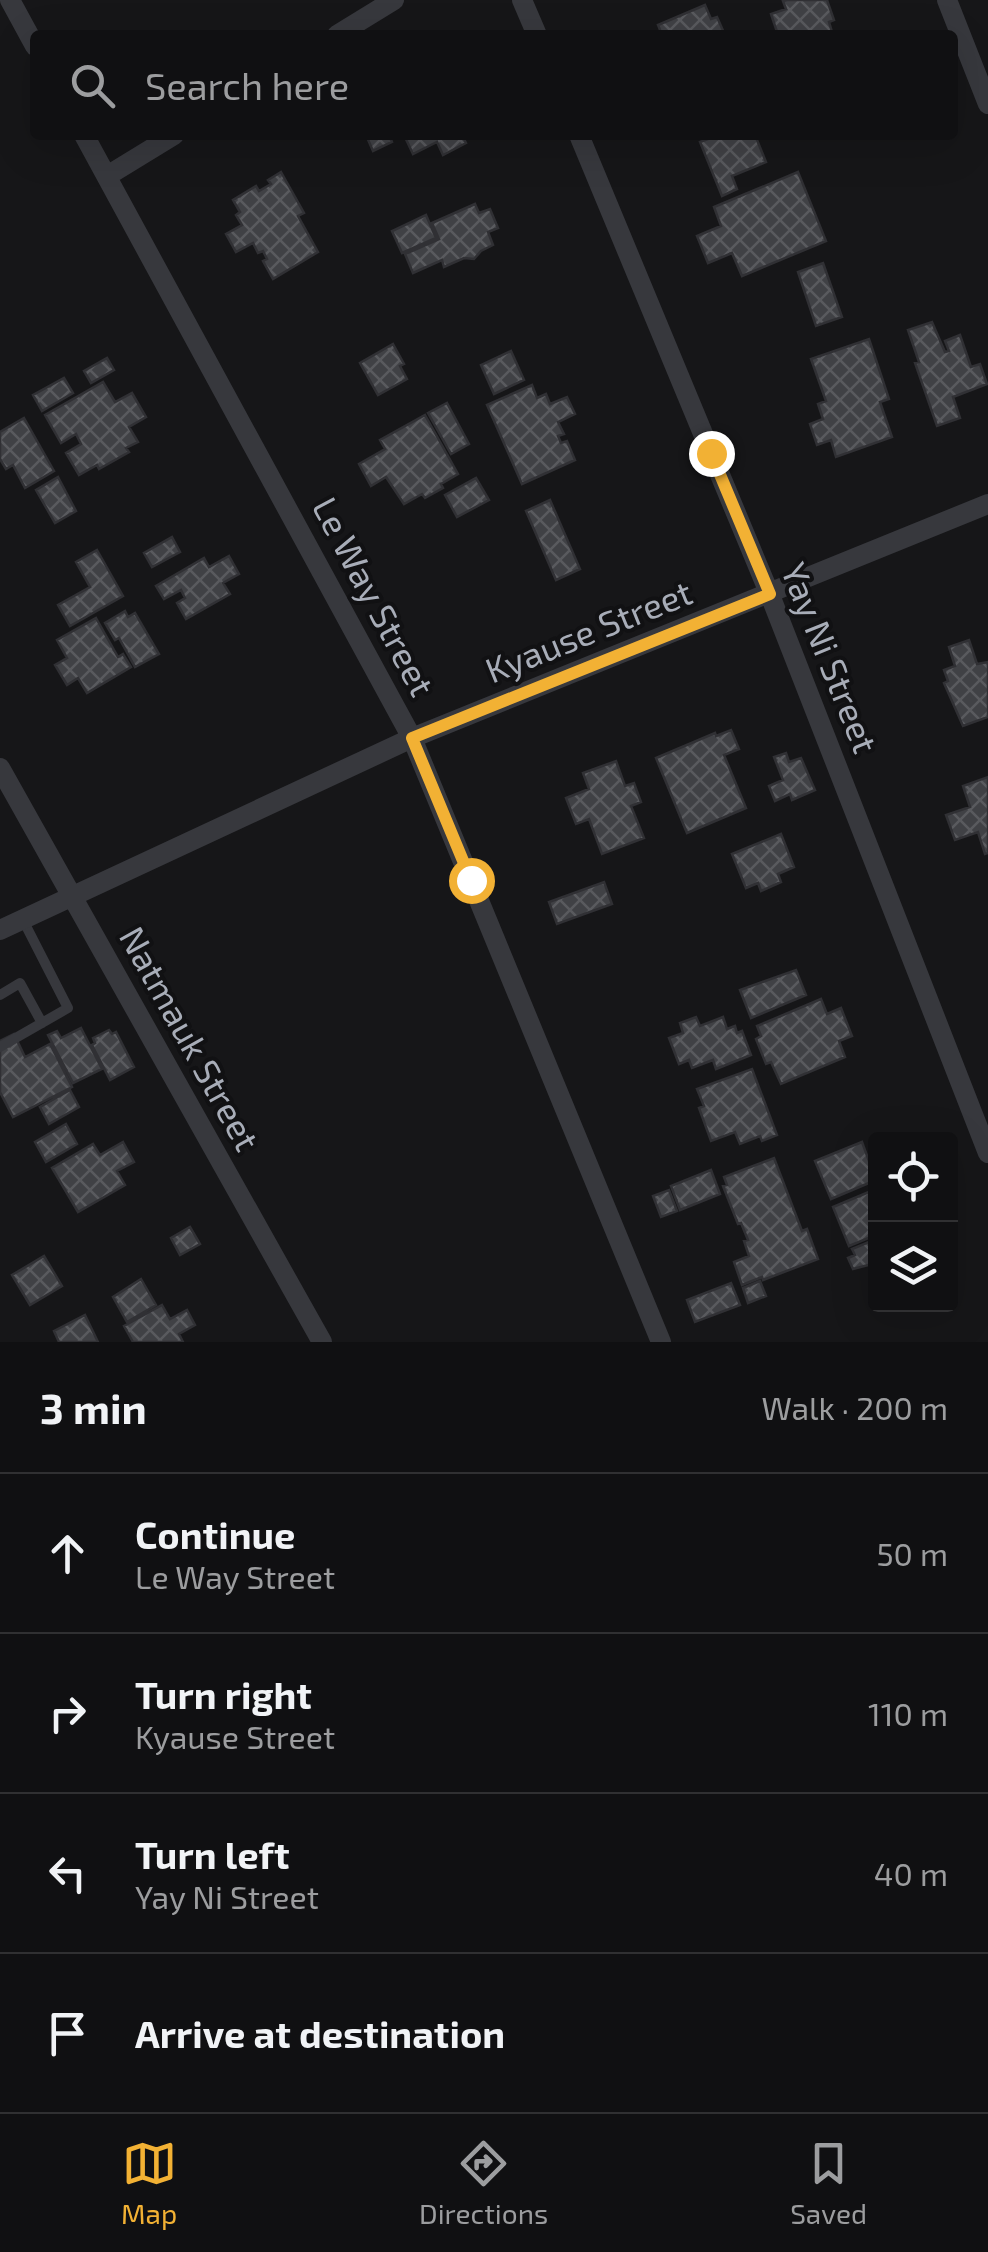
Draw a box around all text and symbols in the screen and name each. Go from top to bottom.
search box [30,30,958,140]
icon: search [65,58,120,113]
text: Search here [145,62,349,108]
route end [689,431,735,477]
street label: Le Way Street [305,490,445,703]
street label: Yay Ni Street [774,556,888,758]
street label: Kyause Street [479,570,698,691]
route start [449,858,495,904]
street label: Natmauk Street [112,919,270,1157]
map controls [868,1132,958,1312]
button: locate [868,1132,958,1222]
button: layers [868,1222,958,1312]
text: 3 min [40,1382,147,1432]
text: Walk · 200 m [761,1388,948,1426]
text: Continue [135,1511,295,1557]
icon: ahead [40,1526,95,1581]
text: 50 m [876,1534,948,1572]
text: Le Way Street [135,1557,335,1595]
text: Turn right [135,1671,312,1717]
icon: right [40,1686,95,1741]
text: 110 m [868,1694,948,1732]
text: Kyause Street [135,1717,335,1755]
text: Turn left [135,1831,290,1877]
icon: left [40,1846,95,1901]
text: 40 m [874,1854,948,1892]
text: Yay Ni Street [135,1877,319,1915]
icon: arrive [40,2006,95,2061]
text: Arrive at destination [135,2010,505,2056]
tab: Map [121,2136,177,2230]
tab: Directions [419,2136,548,2230]
tab: Saved [790,2136,867,2230]

